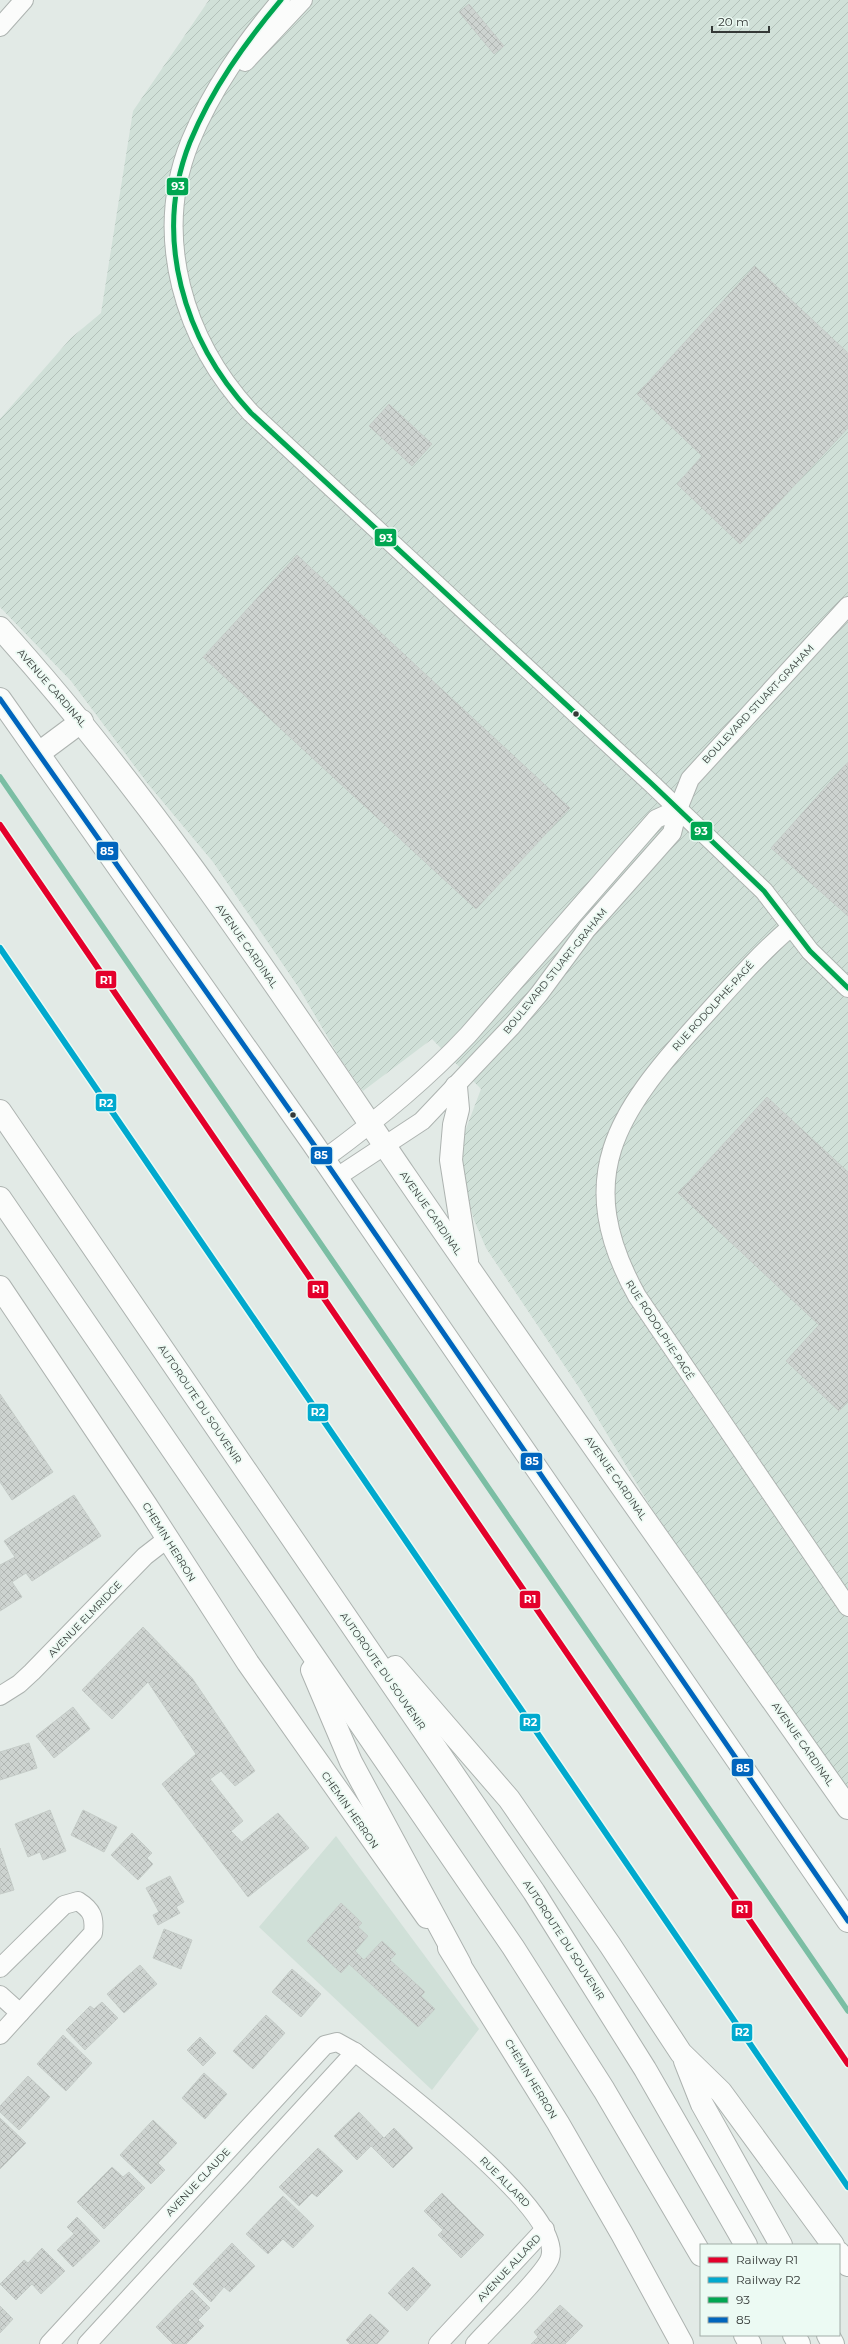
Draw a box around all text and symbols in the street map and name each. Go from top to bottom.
scale bar [712,8,769,34]
text: 20 m [718,14,749,29]
line badge: 93 [166,177,189,196]
text: 93 [171,179,185,193]
line badge: 93 [374,528,397,547]
text: 93 [379,531,393,545]
street label: BOULEVARD STUART-GRAHAM [699,642,817,766]
street label: AVENUE CARDINAL [14,646,90,730]
unlabelled marker [571,709,581,719]
line badge: 93 [690,821,713,841]
text: 93 [694,824,708,838]
line badge: 85 [96,841,119,861]
text: 85 [100,844,114,858]
street label: AVENUE CARDINAL [213,902,281,991]
street label: BOULEVARD STUART-GRAHAM [500,905,610,1037]
street label: RUE RODOLPHE-PAGÉ [669,958,757,1054]
line badge: R1 [95,970,117,989]
text: R1 [100,973,112,987]
line badge: R2 [95,1093,117,1112]
text: R2 [99,1096,114,1110]
unlabelled marker [288,1110,298,1120]
line badge: 85 [310,1146,333,1165]
text: 85 [314,1148,328,1162]
street label: AVENUE CARDINAL [397,1169,465,1258]
street label: RUE RODOLPHE-PAGÉ [623,1278,697,1383]
line badge: R1 [307,1280,329,1299]
text: R1 [312,1282,324,1296]
street label: AUTOROUTE DU SOUVENIR [155,1342,245,1466]
line badge: R2 [307,1403,329,1422]
text: R2 [311,1405,326,1419]
street label: AVENUE CARDINAL [582,1434,650,1523]
line badge: 85 [520,1452,543,1471]
text: 85 [525,1454,539,1468]
street label: CHEMIN HERRON [139,1500,199,1584]
street label: AVENUE ELMRIDGE [45,1578,125,1660]
line badge: R1 [519,1590,541,1609]
text: R1 [524,1592,536,1606]
street label: AUTOROUTE DU SOUVENIR [337,1610,429,1732]
street label: AVENUE CARDINAL [769,1700,837,1789]
line badge: R2 [519,1713,541,1732]
text: R2 [523,1715,538,1729]
line badge: 85 [731,1758,754,1777]
text: 85 [736,1761,750,1775]
street label: CHEMIN HERRON [319,1769,381,1851]
street label: AUTOROUTE DU SOUVENIR [520,1878,608,2002]
line badge: R1 [731,1900,753,1919]
text: R1 [736,1902,748,1916]
line badge: R2 [731,2023,753,2042]
text: R2 [735,2025,750,2039]
street label: CHEMIN HERRON [502,2037,560,2121]
street label: AVENUE CLAUDE [163,2145,233,2219]
street label: RUE ALLARD [477,2154,533,2210]
street label: AVENUE ALLARD [474,2232,544,2304]
legend [700,2244,840,2336]
text: Railway R1 [736,2252,798,2267]
text: Railway R2 [736,2272,801,2287]
text: 93 [736,2292,750,2307]
text: 85 [736,2312,751,2327]

